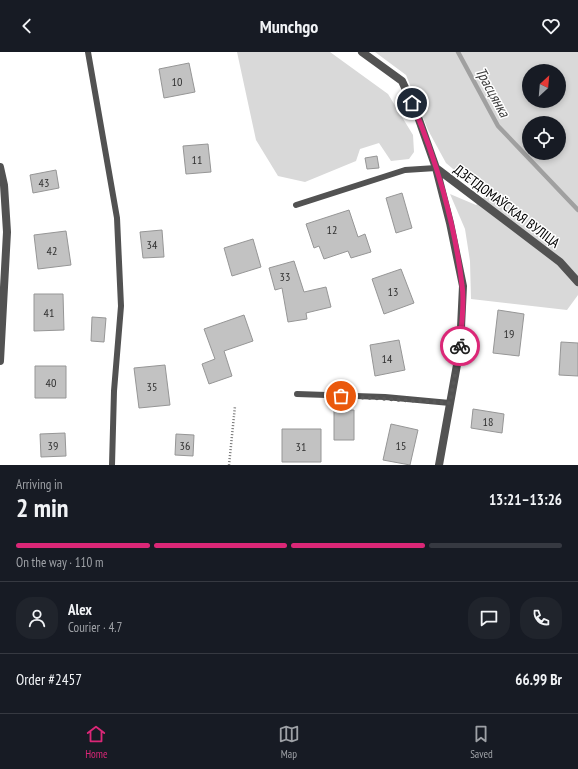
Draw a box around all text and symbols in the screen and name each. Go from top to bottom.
icon: back [16,15,38,37]
text: Munchgo [260,15,318,38]
icon: heart [540,15,562,37]
water label: Трасцянка [472,64,515,121]
north arrow [522,64,566,108]
map controls [522,64,566,160]
house number: 10 [172,74,182,89]
pin [395,86,429,120]
icon: home [401,92,423,114]
button: locate [522,116,566,160]
house number: 11 [192,152,202,167]
street label: ДЗЕТДОМАЎСКАЯ ВУЛІЦА [450,160,564,252]
house number: 43 [39,175,49,190]
house number: 12 [327,222,337,237]
house number: 34 [147,237,158,252]
house number: 42 [47,243,57,258]
house number: 33 [280,269,290,284]
house number: 13 [388,284,398,299]
house number: 41 [44,305,54,320]
courier [440,326,480,366]
house number: 19 [504,326,514,341]
icon: bike [449,335,471,357]
house number: 14 [382,351,393,366]
house number: 40 [46,375,56,390]
house number: 35 [147,379,157,394]
pin [324,379,358,413]
icon: bag [330,385,352,407]
house number: 18 [483,414,493,429]
house number: 39 [48,438,58,453]
house number: 36 [180,438,190,453]
house number: 15 [396,438,406,453]
house number: 31 [296,439,306,454]
text: Arriving in [16,476,63,493]
text: 13:21–13:26 [489,490,562,509]
text: 2 min [16,491,69,524]
text: On the way · 110 m [16,554,103,571]
button: person [16,597,58,639]
button: chat [468,597,510,639]
button: phone [520,597,562,639]
text: Alex [68,600,92,619]
text: Courier · 4.7 [68,619,122,636]
text: Order #2457 [16,670,82,689]
text: 66.99 Br [515,670,562,689]
tab: Home [85,723,108,761]
tab: Map [278,723,300,761]
tab: Saved [470,723,493,761]

